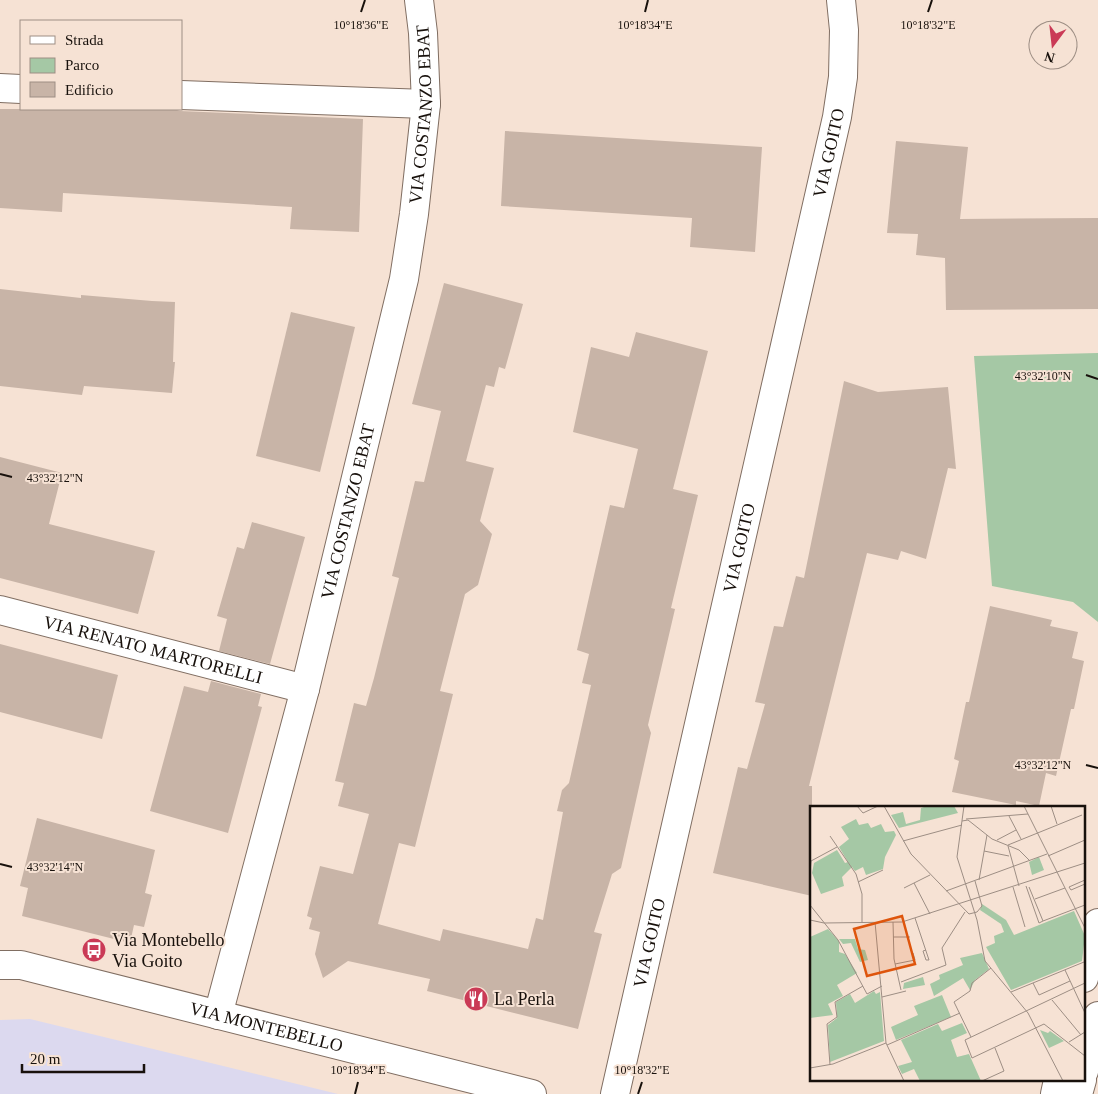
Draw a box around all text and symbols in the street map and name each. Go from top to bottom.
text: 10°18'36"E [333,18,389,32]
text: 10°18'34"E [617,18,673,32]
text: 10°18'32"E [900,18,956,32]
legend [20,20,182,110]
north arrow [1028,20,1078,70]
street label: VIA COSTANZO EBAT [405,24,437,205]
text: Strada [65,32,104,48]
text: N [1043,49,1057,66]
text: Parco [65,57,99,73]
text: Edificio [65,82,113,98]
street label: VIA GOITO [809,107,848,200]
text: 43°32'10"N [1015,369,1072,383]
street label: VIA COSTANZO EBAT [317,422,379,601]
text: 43°32'12"N [27,471,84,485]
street label: VIA GOITO [719,501,759,595]
street label: VIA RENATO MARTORELLI [41,612,265,688]
text: 43°32'12"N [1015,758,1072,772]
inset map [810,806,1086,1082]
text: 43°32'14"N [27,860,84,874]
street label: VIA GOITO [629,896,669,990]
place label: Via Montebello Via Goito [112,930,224,971]
bus stop icon: Via Montebello Via Goito [81,937,107,963]
restaurant icon: La Perla [463,986,489,1012]
place label: La Perla [494,989,554,1009]
street label: VIA MONTEBELLO [187,998,345,1056]
scale bar [22,1042,145,1074]
text: 20 m [30,1051,61,1067]
text: 10°18'34"E [330,1063,386,1077]
text: 10°18'32"E [614,1063,670,1077]

